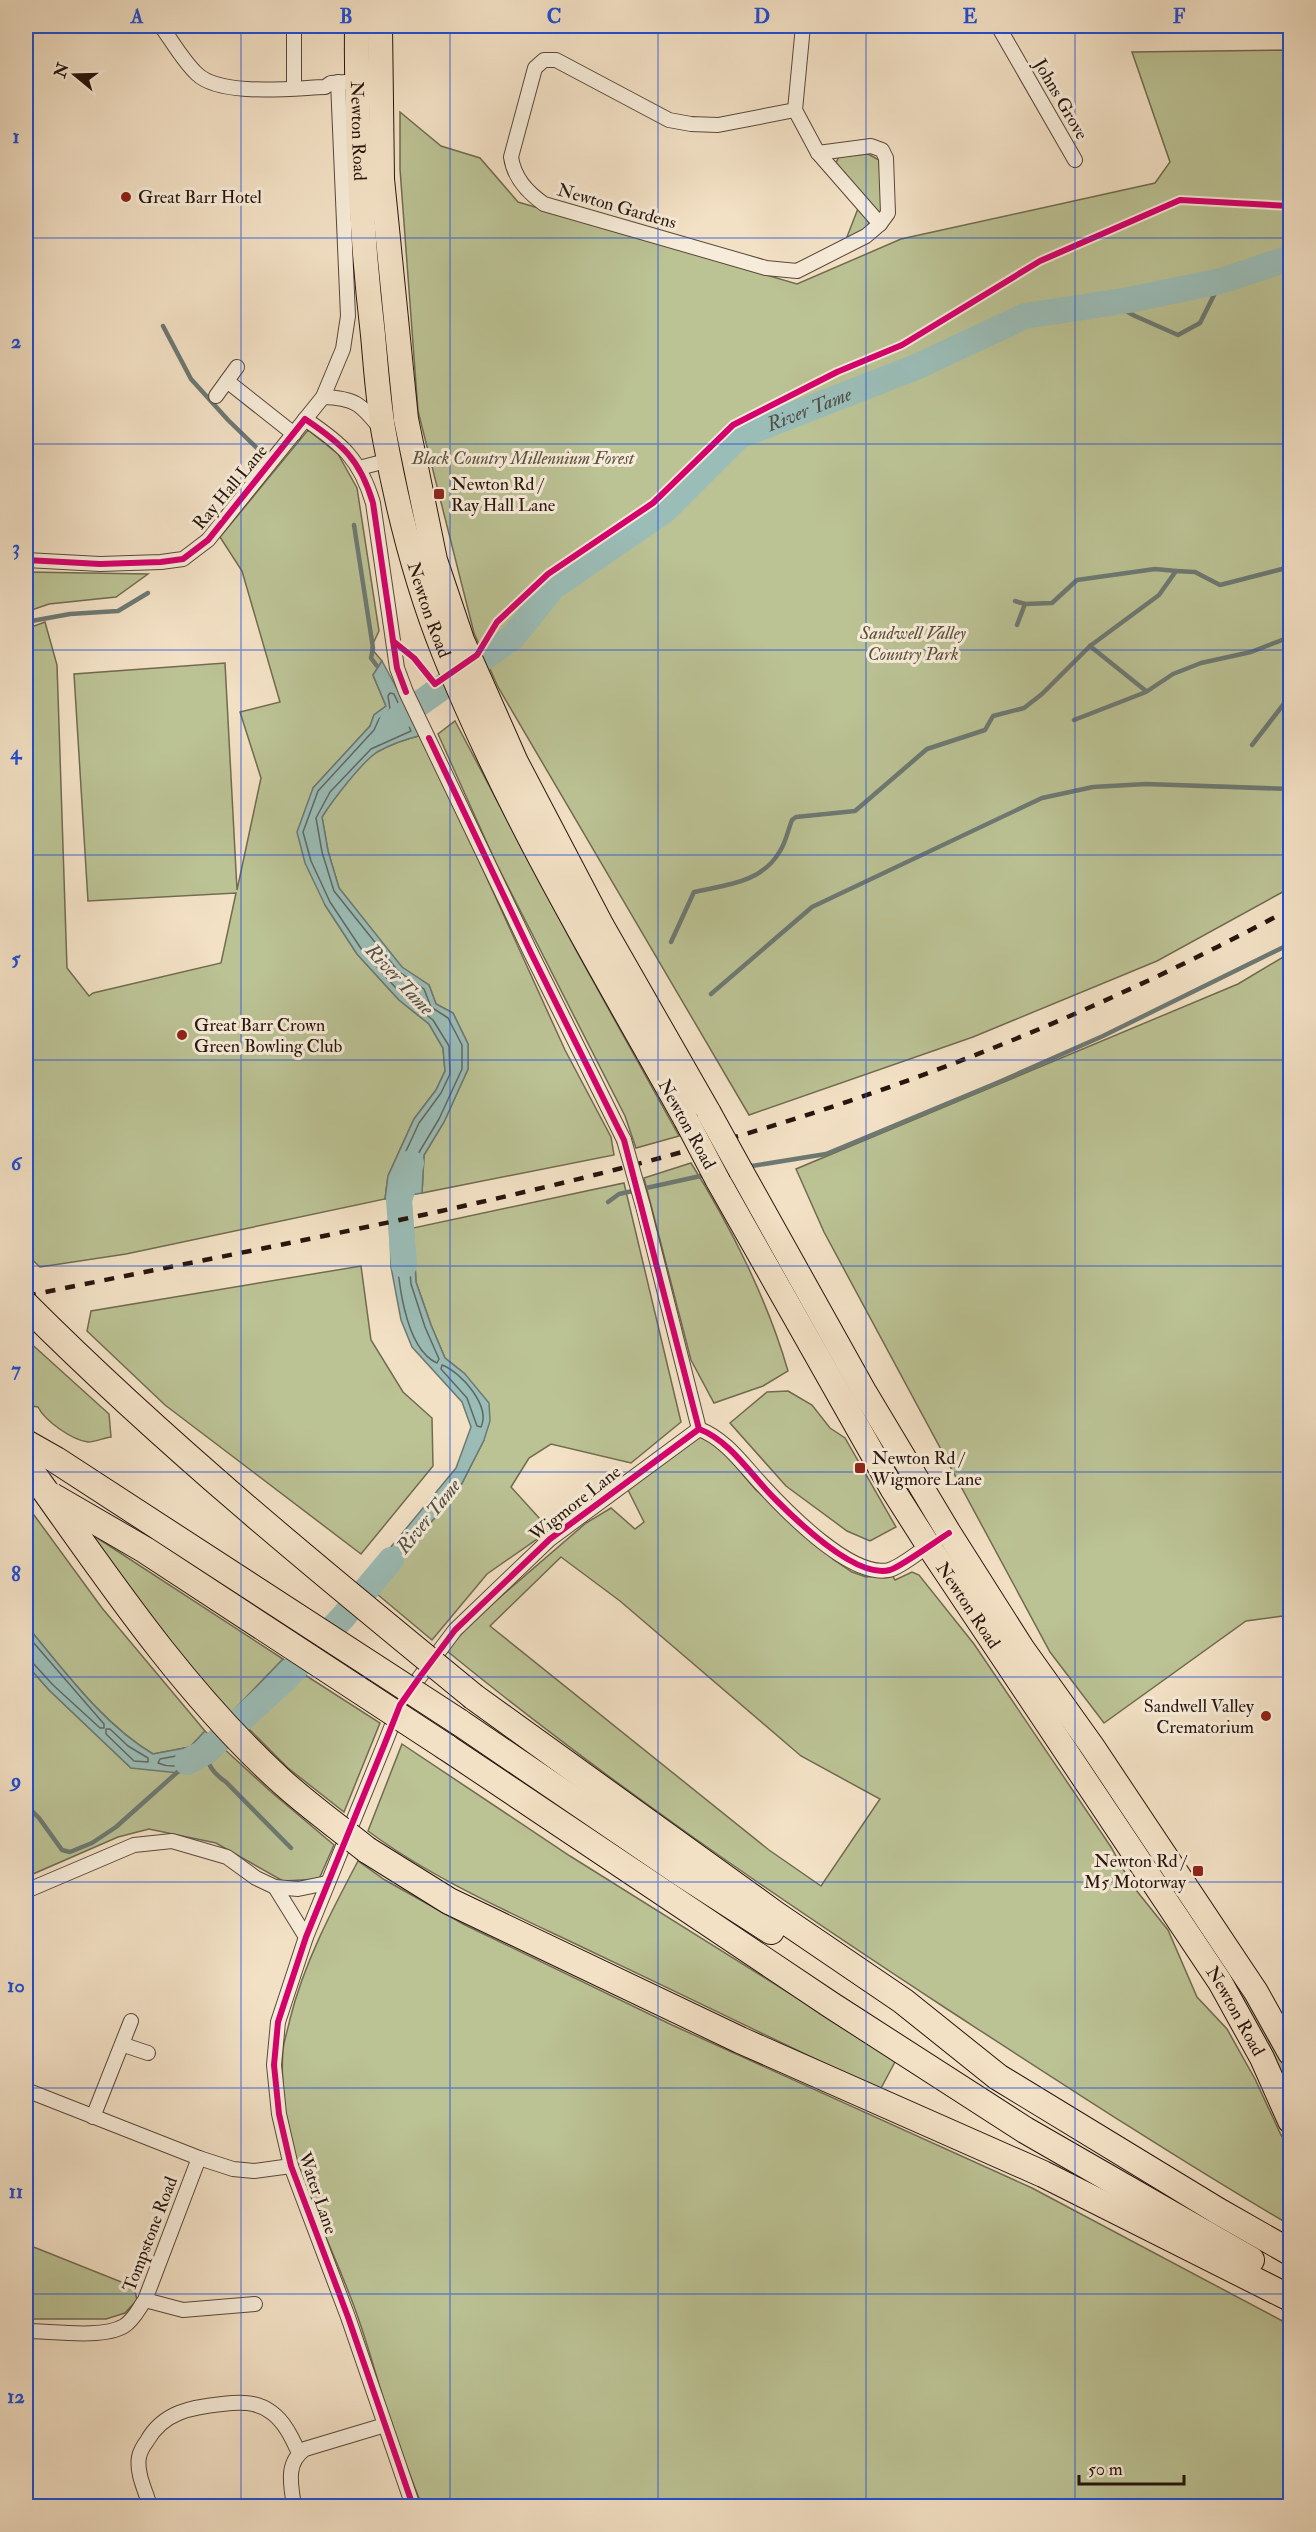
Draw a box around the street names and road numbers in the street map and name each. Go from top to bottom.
street label: Johns Grove [1028,54,1093,144]
street label: Newton Road [345,81,371,181]
street label: Newton Gardens [555,178,679,234]
street label: Ray Hall Lane [188,440,273,535]
street label: Newton Road [402,560,456,661]
street label: Newton Road [652,1075,721,1173]
street label: Wigmore Lane [524,1460,626,1547]
street label: Newton Road [931,1558,1005,1653]
street label: Newton Road [1201,1962,1270,2060]
street label: Water Lane [292,2148,342,2238]
street label: Tompstone Road [118,2173,183,2295]

